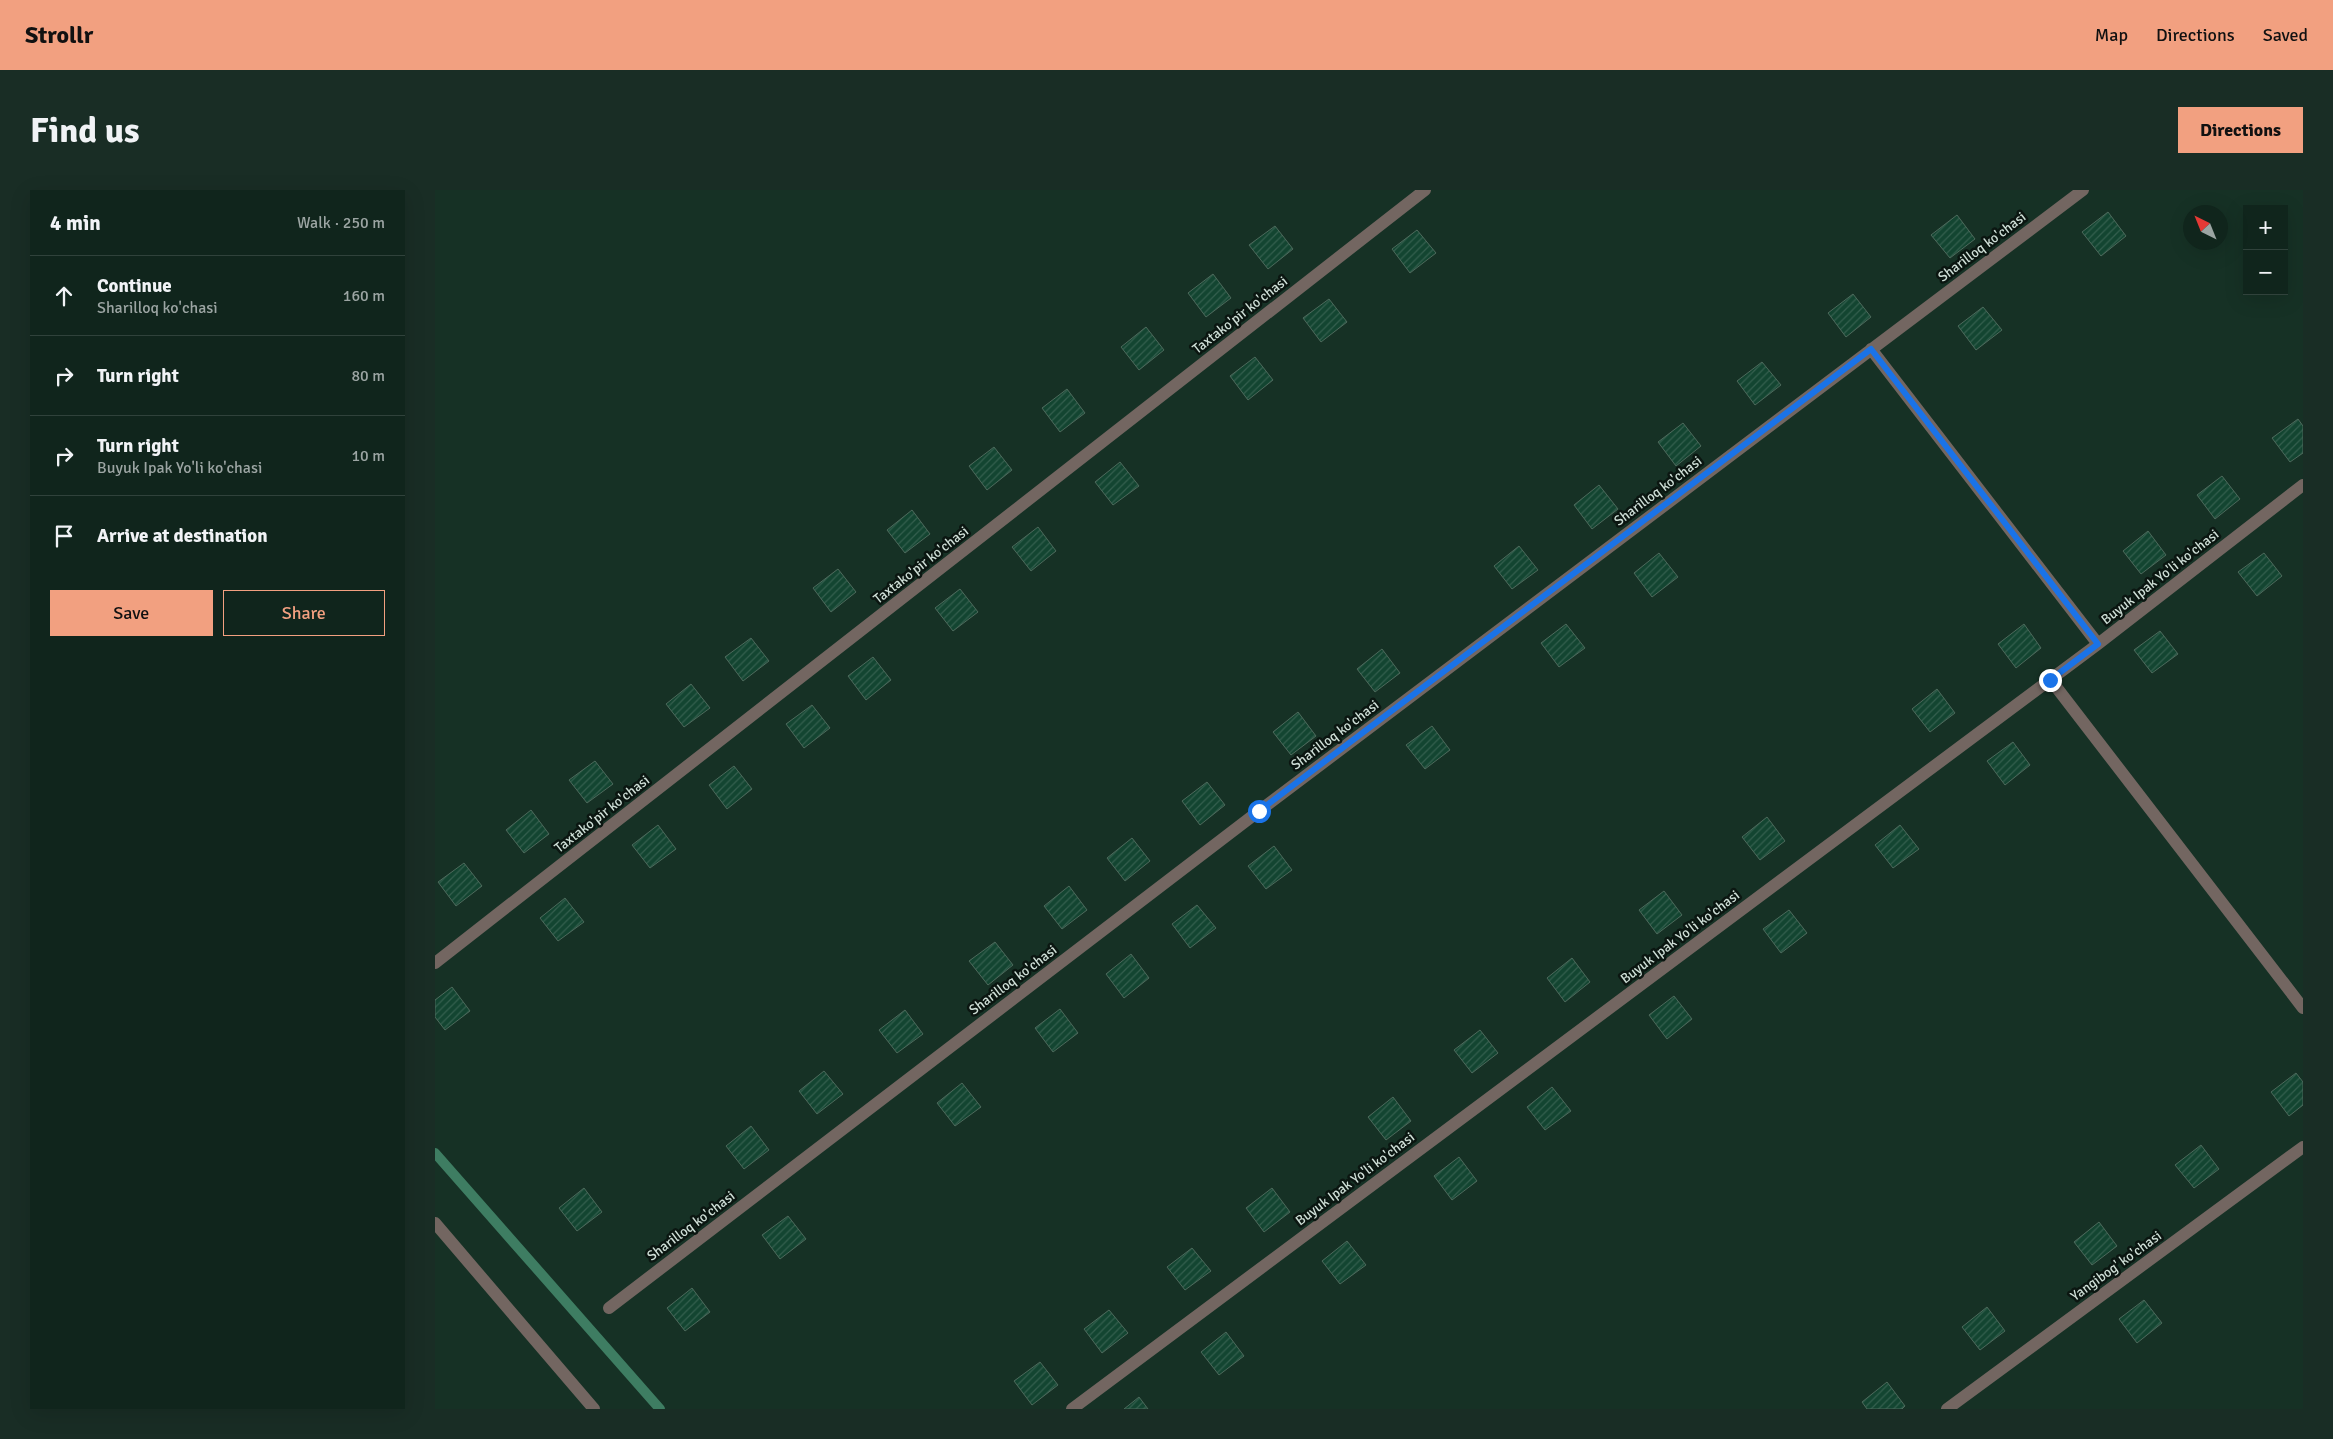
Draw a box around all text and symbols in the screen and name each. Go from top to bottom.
text: Strollr [25,20,93,50]
text: Map [2095,24,2128,46]
text: Directions [2156,24,2235,46]
text: Saved [2263,24,2308,46]
button: Directions [2178,107,2303,153]
text: Find us [30,109,140,152]
north arrow [2183,205,2228,250]
map controls [2243,205,2288,295]
button: + [2243,205,2288,250]
street label: Sharilloq ko'chasi [1935,208,2029,286]
text: 4 min [50,210,101,236]
text: Walk · 250 m [297,213,385,233]
button: − [2243,250,2288,295]
street label: Taxtako'pir ko'chasi [1189,273,1291,357]
text: Continue [97,274,172,298]
icon: ahead [50,282,78,310]
text: 160 m [343,286,385,306]
text: Sharilloq ko'chasi [97,298,218,318]
icon: right [50,362,78,390]
text: Turn right [97,364,179,388]
text: 80 m [351,366,385,386]
text: Turn right [97,434,179,458]
icon: right [50,442,78,470]
text: 10 m [351,446,385,466]
street label: Sharilloq ko'chasi [1611,452,1705,530]
text: Buyuk Ipak Yo'li ko'chasi [97,458,262,478]
icon: arrive [50,522,78,550]
street label: Taxtako'pir ko'chasi [870,523,972,607]
text: Arrive at destination [97,524,268,548]
street label: Buyuk Ipak Yo'li ko'chasi [2098,526,2222,628]
button: Save [50,590,213,636]
button: Share [223,590,385,636]
route end [2039,669,2062,692]
street label: Sharilloq ko'chasi [1288,696,1382,774]
street label: Taxtako'pir ko'chasi [551,772,653,856]
route start [1248,800,1271,823]
street label: Buyuk Ipak Yo'li ko'chasi [1617,887,1743,987]
street label: Sharilloq ko'chasi [966,941,1060,1019]
street label: Buyuk Ipak Yo'li ko'chasi [1292,1129,1418,1229]
street label: Sharilloq ko'chasi [644,1187,738,1265]
street label: Yangibog' ko'chasi [2067,1227,2165,1305]

